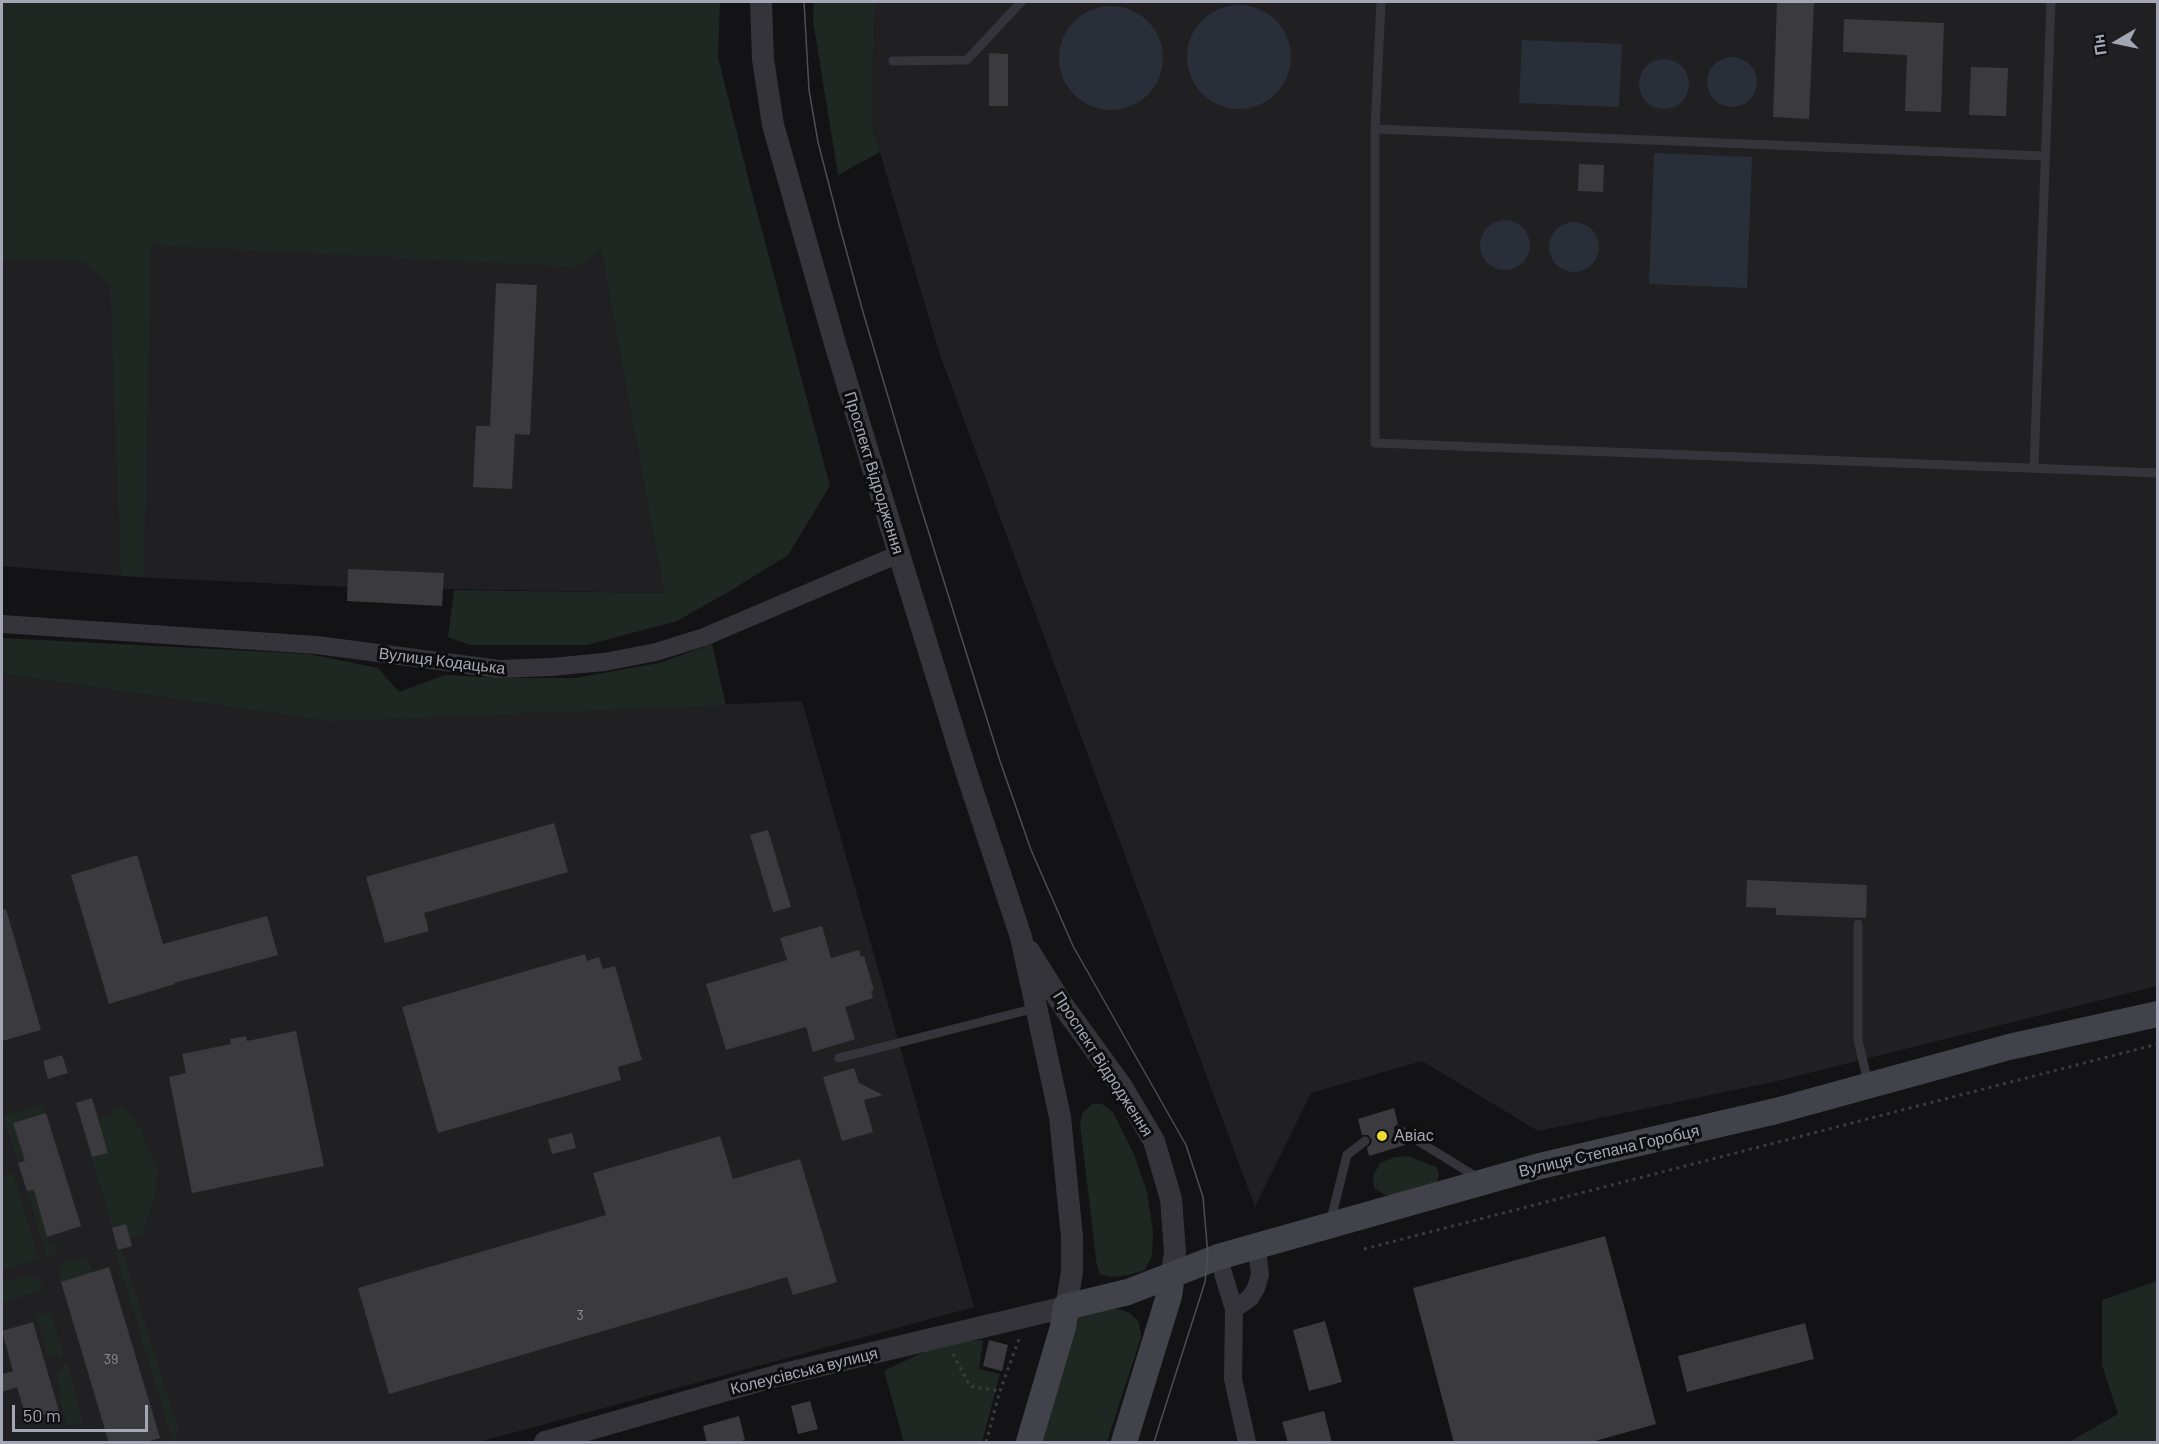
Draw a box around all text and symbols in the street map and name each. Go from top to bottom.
north arrow [2087,12,2147,72]
text: Пн [2088,33,2110,57]
street label: Проспект Відродження [840,389,908,557]
street label: Вулиця Кодацька [378,644,506,678]
street label: Проспект Відродження [1049,988,1157,1140]
street label: Вулиця Степана Горобця [1517,1121,1701,1181]
place label: Авіас [1394,1126,1434,1146]
marker: Авіас [1375,1129,1389,1143]
house number: 3 [576,1307,584,1323]
street label: Колеусівська вулиця [728,1343,880,1399]
house number: 39 [104,1351,118,1367]
scale bar [15,1393,152,1431]
text: 50 m [23,1404,61,1426]

